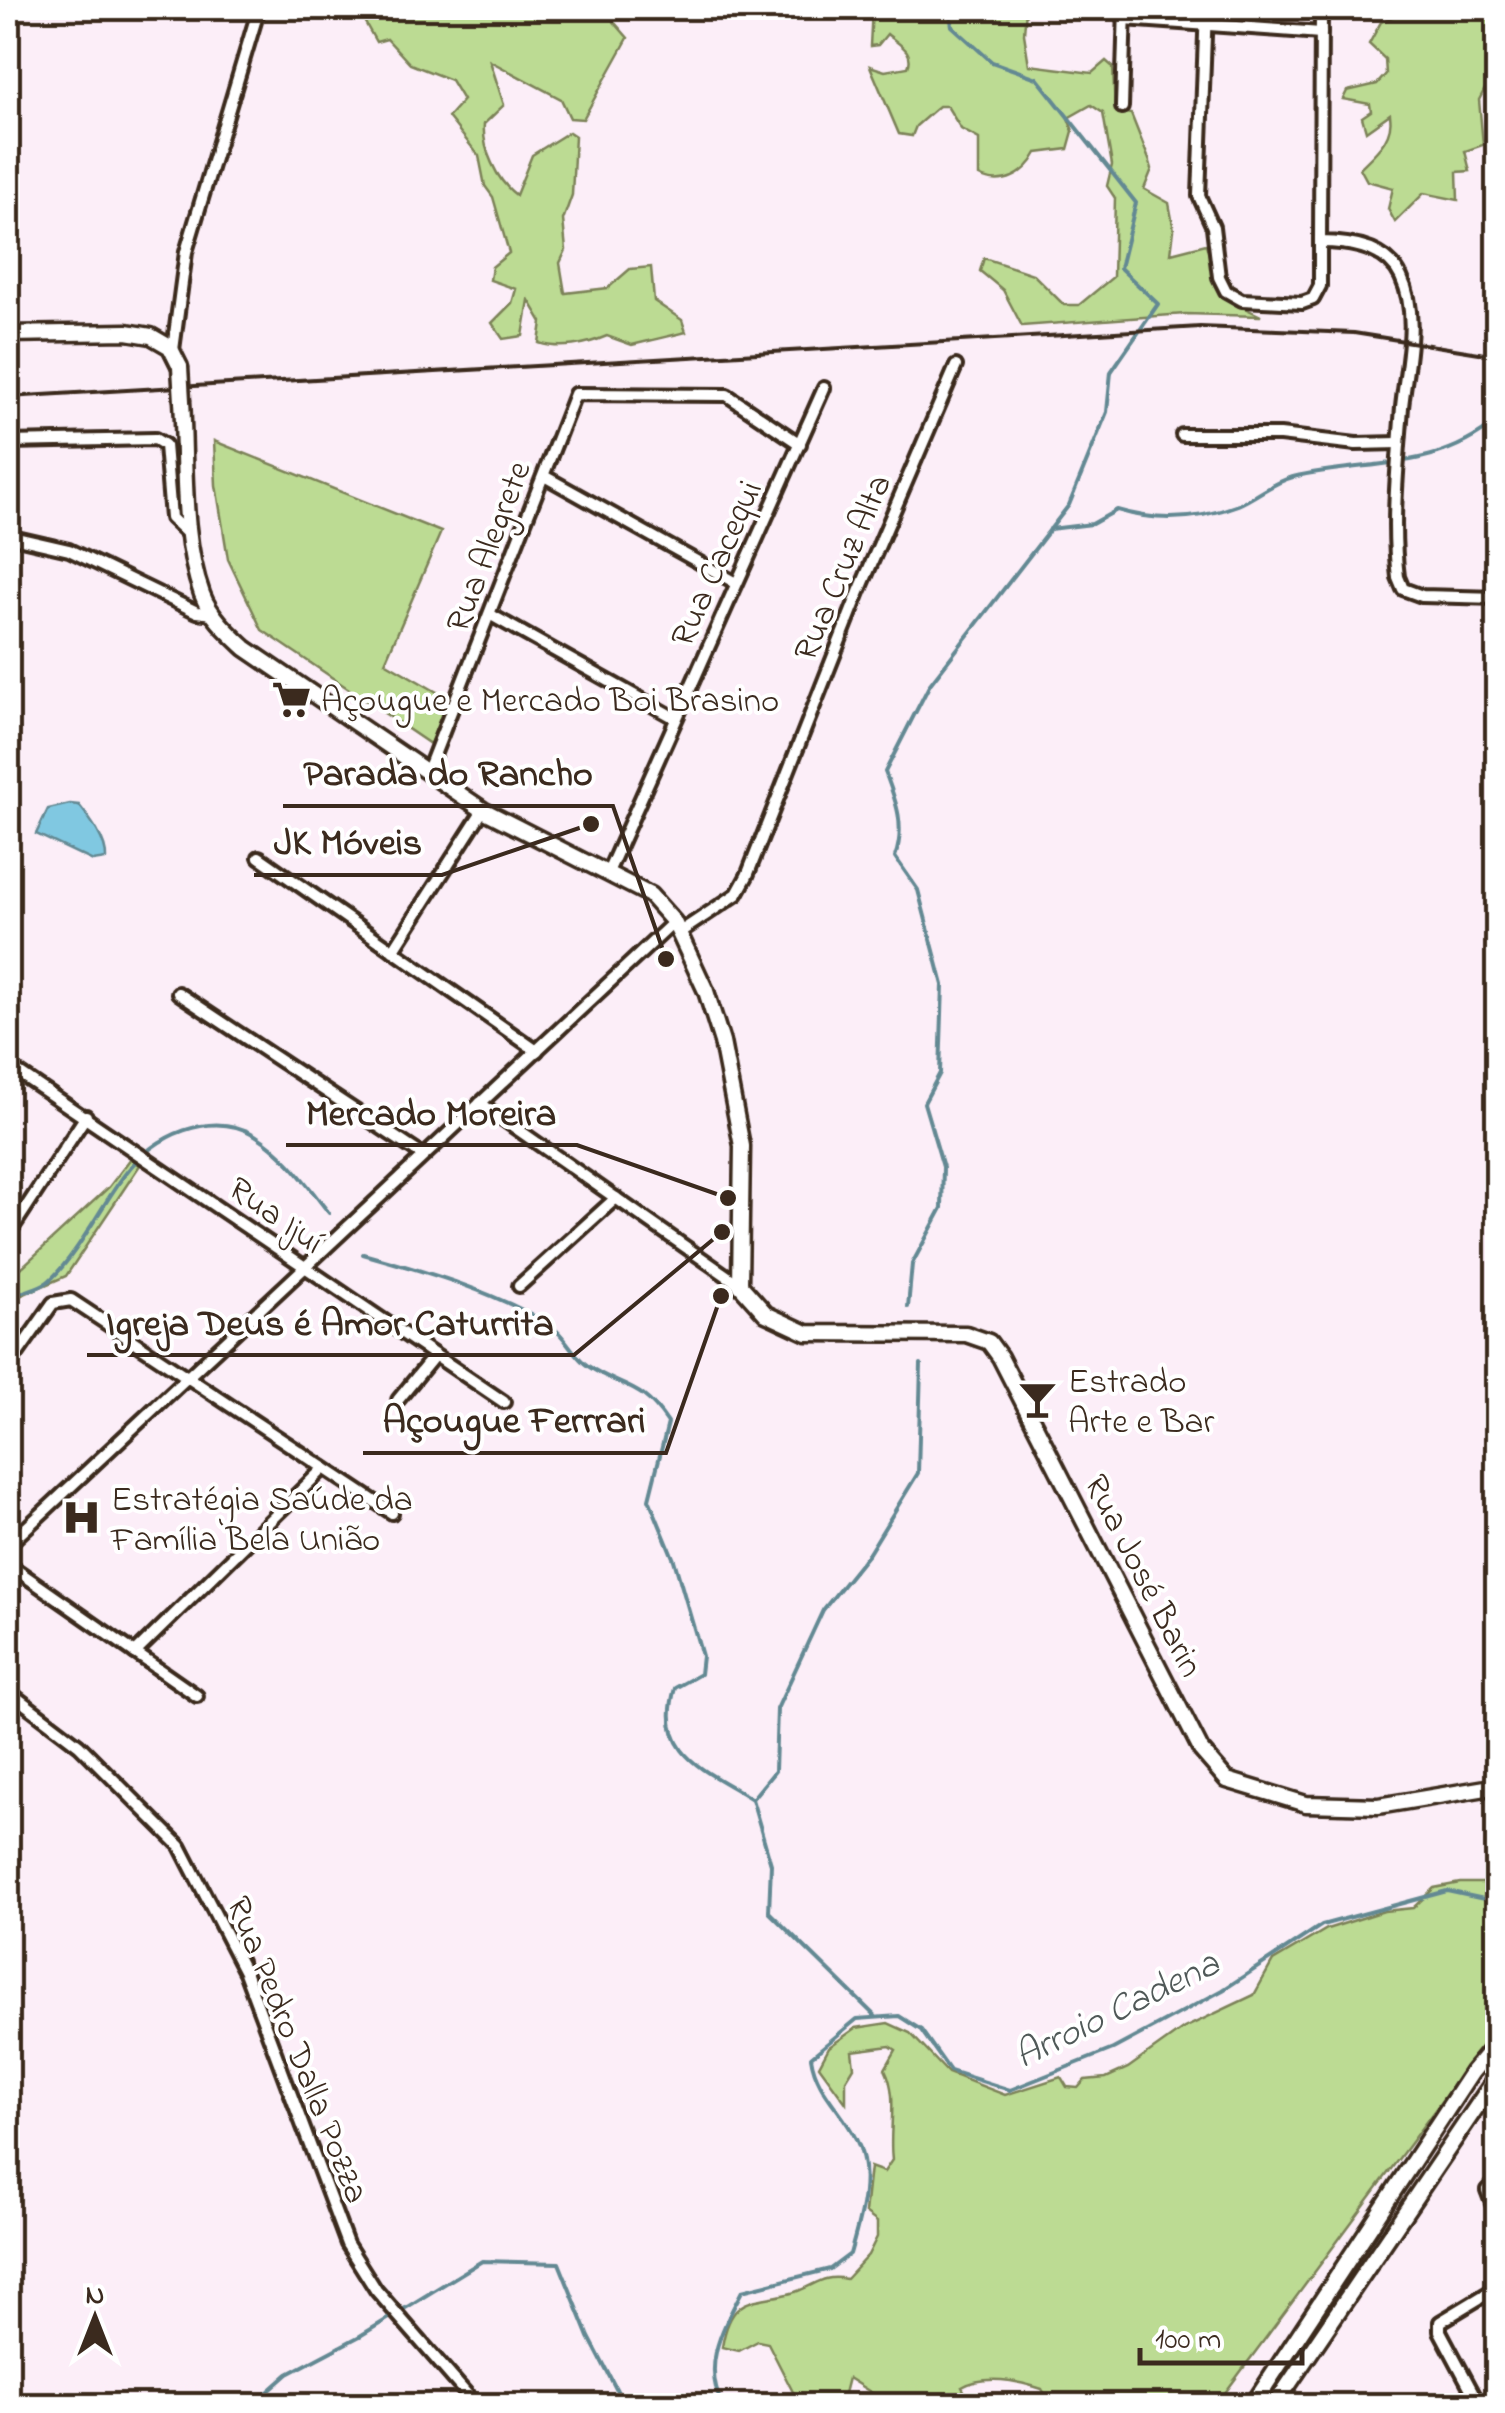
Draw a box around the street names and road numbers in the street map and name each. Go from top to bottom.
street label: Rua Alegrete [434,454,546,640]
street label: Rua Cruz Alta [782,467,906,670]
street label: Rua Cacequi [659,473,777,656]
street label: Rua Ijuí [217,1165,333,1268]
street label: Rua José Barin [1069,1466,1215,1687]
street label: Rua Pedro Dalla Pozza [211,1889,381,2211]

